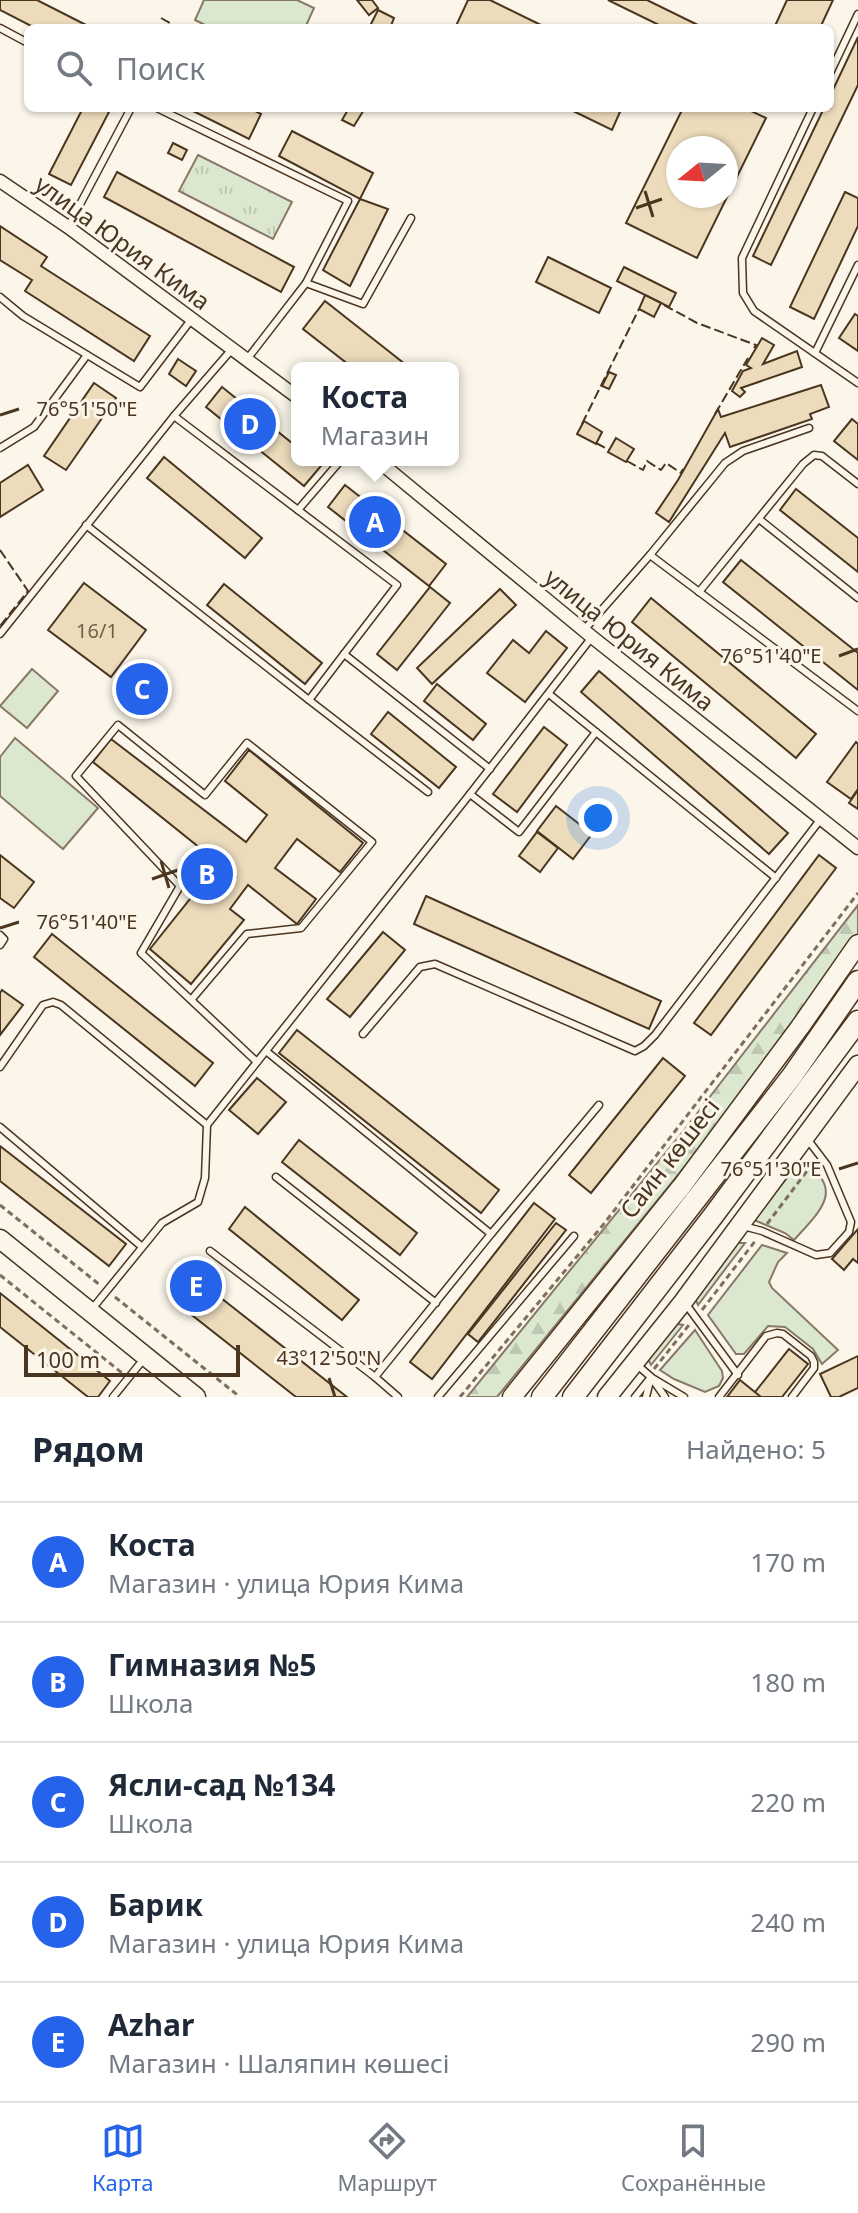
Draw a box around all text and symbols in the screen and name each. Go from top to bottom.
search box [24,24,834,112]
icon: search [52,46,96,90]
text: Поиск [116,48,205,89]
north arrow [666,136,738,208]
street label: улица Юрия Кима [29,167,217,317]
popup [291,362,459,466]
text: Коста [321,376,408,417]
pin: D [224,394,276,454]
text: 76°51'50"E [37,395,137,422]
text: Магазин [321,417,429,453]
pin: A [349,492,401,552]
street label: улица Юрия Кима [538,560,722,718]
house number: 16/1 [76,617,118,644]
text: 76°51'40"E [721,642,821,669]
pin: C [116,659,168,719]
your location [578,798,618,838]
pin: B [181,844,233,904]
text: 76°51'40"E [37,908,137,935]
street label: Саин көшесі [612,1091,726,1225]
text: 76°51'30"E [721,1155,821,1182]
pin: E [170,1256,222,1316]
scale bar [24,1341,240,1377]
text: 100 m [36,1344,100,1374]
text: 43°12'50"N [276,1344,382,1371]
text: Рядом [32,1426,145,1472]
text: Найдено: 5 [686,1431,826,1467]
text: Коста [108,1524,196,1565]
text: A [49,1544,67,1580]
text: 170 m [750,1544,826,1580]
text: Магазин · улица Юрия Кима [108,1565,464,1601]
text: Гимназия №5 [108,1644,317,1685]
text: B [49,1664,67,1700]
text: 180 m [750,1664,826,1700]
text: Школа [108,1685,193,1721]
text: Ясли-сад №134 [108,1764,336,1805]
text: C [50,1784,66,1820]
text: 220 m [750,1784,826,1820]
text: Школа [108,1805,193,1841]
text: Барик [108,1884,203,1925]
text: D [48,1904,68,1940]
text: 240 m [750,1904,826,1940]
text: Магазин · улица Юрия Кима [108,1925,464,1961]
text: Azhar [108,2004,194,2045]
text: E [51,2024,65,2060]
text: 290 m [750,2024,826,2060]
text: Магазин · Шаляпин көшесі [108,2045,450,2081]
tab: Карта [92,2119,153,2197]
tab: Маршрут [337,2119,437,2197]
tab: Сохранённые [621,2119,766,2197]

